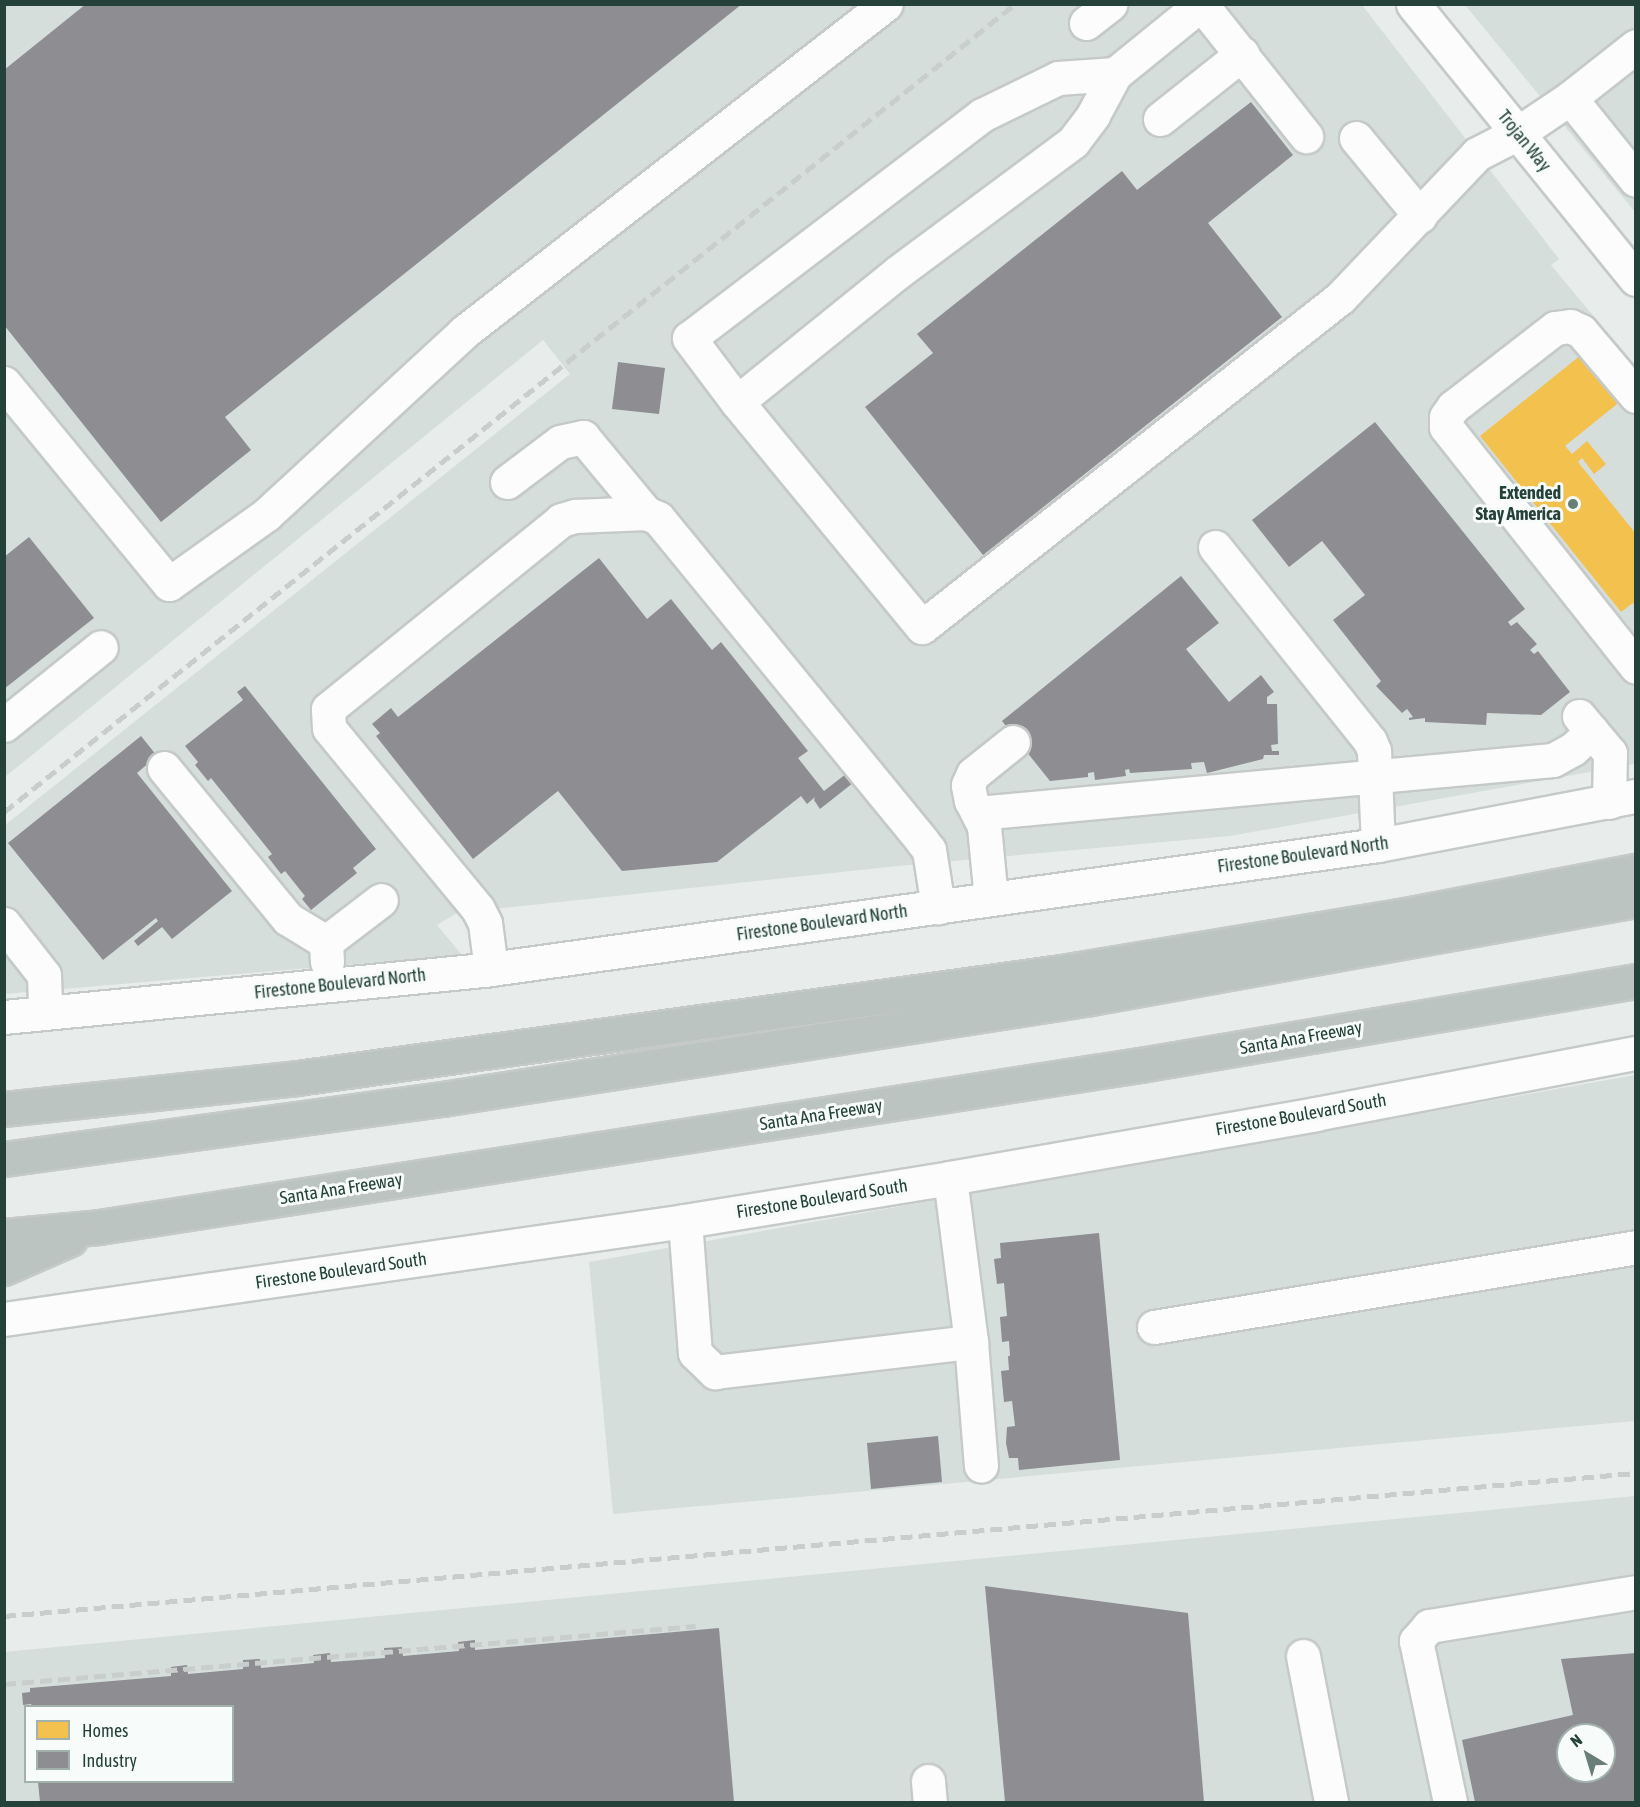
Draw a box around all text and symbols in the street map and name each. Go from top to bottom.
street label: Trojan Way [1493,106,1555,176]
place label: Extended Stay America [1476,483,1561,526]
marker: Extended Stay America [1566,497,1580,511]
street label: Firestone Boulevard North [1216,832,1390,878]
street label: Firestone Boulevard North [735,900,909,946]
street label: Firestone Boulevard North [253,964,427,1004]
street label: Santa Ana Freeway [1238,1017,1364,1059]
street label: Firestone Boulevard South [1214,1089,1388,1141]
street label: Santa Ana Freeway [758,1095,884,1135]
street label: Santa Ana Freeway [278,1169,404,1209]
street label: Firestone Boulevard South [735,1175,909,1223]
street label: Firestone Boulevard South [254,1248,428,1294]
legend [24,1705,234,1783]
text: Homes [82,1720,128,1741]
north arrow [1556,1723,1616,1783]
text: N [1567,1730,1585,1750]
text: Industry [82,1750,137,1771]

